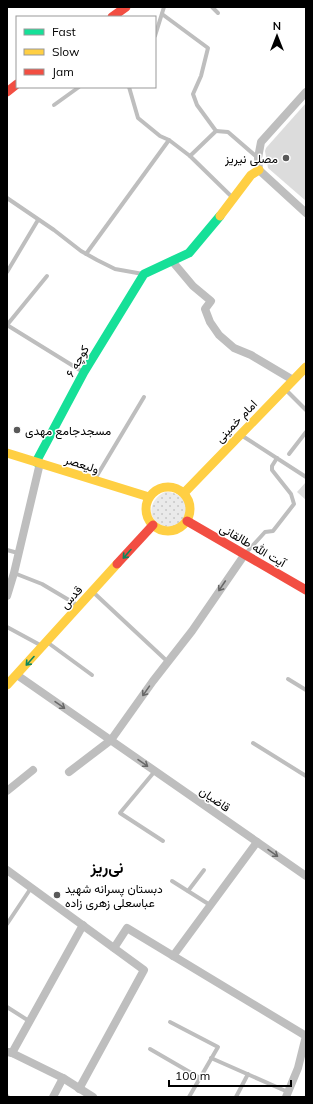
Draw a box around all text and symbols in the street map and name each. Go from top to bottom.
legend [16,16,156,88]
north arrow [257,16,297,56]
text: N [273,19,281,33]
text: Fast [52,24,76,39]
text: Slow [52,44,80,59]
text: Jam [52,64,74,79]
place label: مصلی نیریز [224,151,278,167]
marker: مصلی نیریز [281,153,291,163]
street label: ۶ کوچه [62,343,93,380]
street label: امام خمینی [212,396,261,446]
place label: مسجدجامع مهدی [25,423,111,440]
marker: مسجدجامع مهدی [12,425,22,435]
street label: ولیعصر [62,451,101,477]
street label: آیت الله طالقانی [217,520,290,571]
one-way arrow [122,549,132,559]
one-way arrow [218,580,226,591]
street label: قدس [57,582,86,612]
one-way arrow [25,655,34,666]
one-way arrow [142,685,150,696]
one-way arrow [55,701,66,709]
one-way arrow [137,759,148,767]
street label: قاضیان [197,783,233,815]
one-way arrow [267,849,278,857]
district label: نی‌ریز [89,857,124,878]
place label: دبستان پسرانه شهید عباسعلی زهری زاده [65,881,163,911]
marker: دبستان پسرانه شهید عباسعلی زهری زاده [52,890,62,900]
scale bar [169,1062,291,1088]
text: 100 m [175,1068,210,1083]

